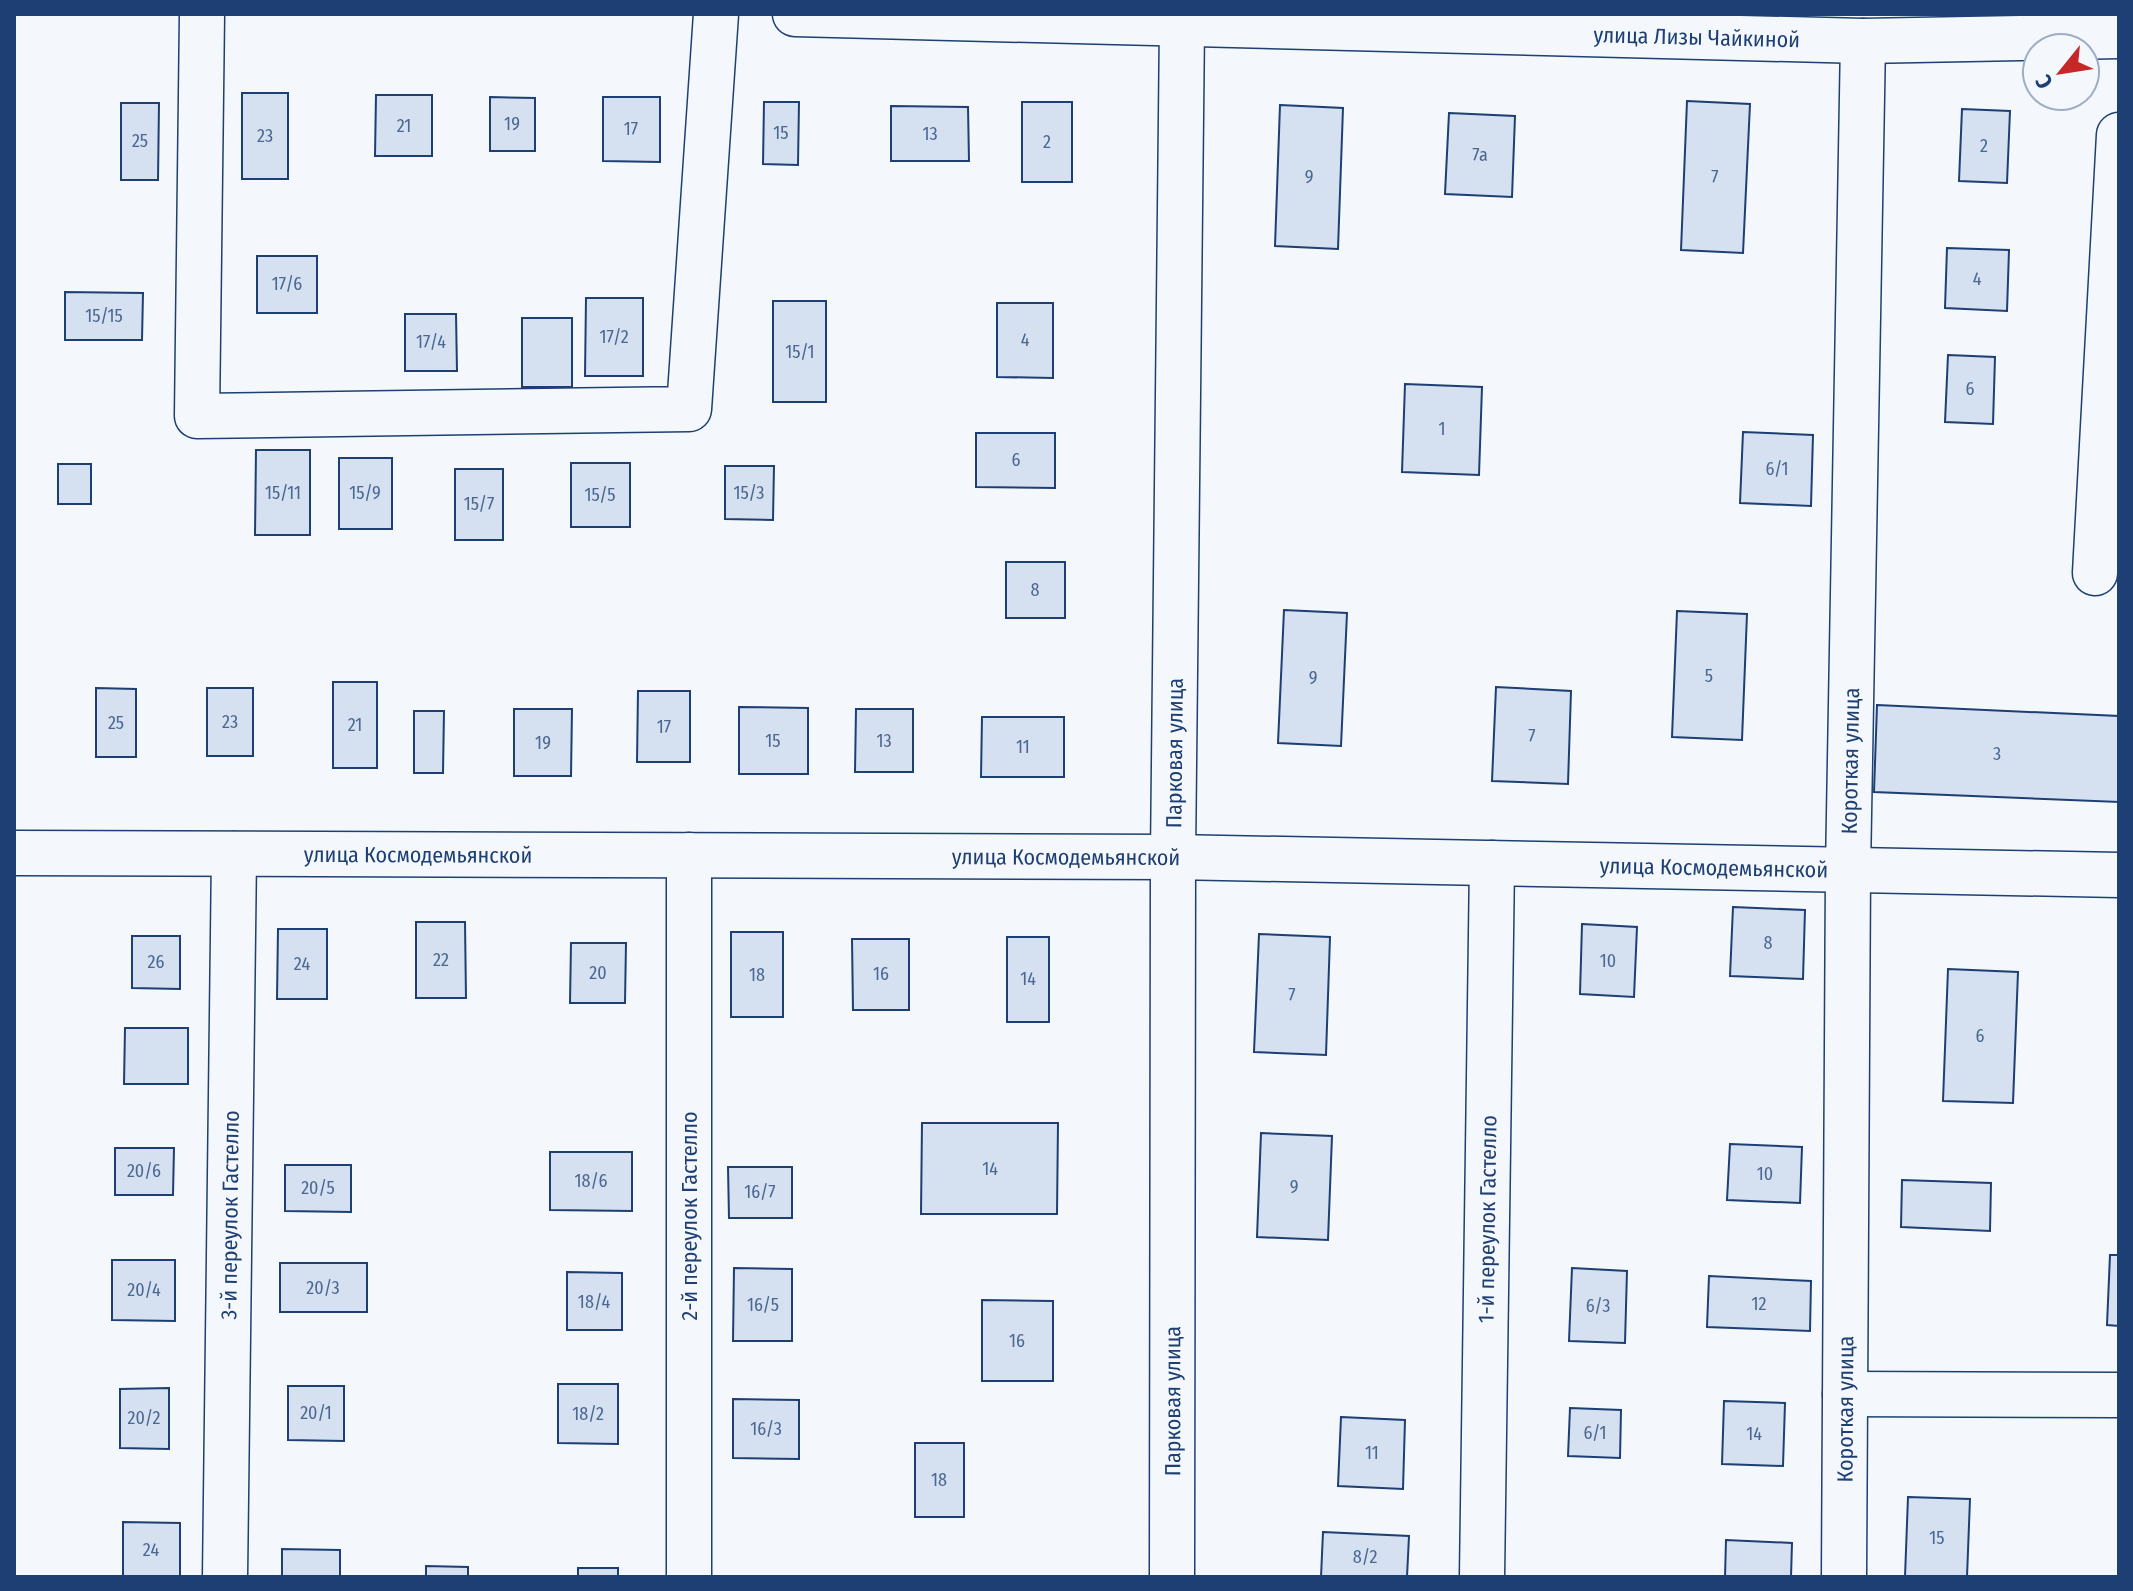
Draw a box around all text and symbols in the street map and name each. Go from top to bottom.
street label: улица Лизы Чайкиной [1593,21,1800,53]
north arrow [2021,32,2101,112]
text: С [2029,70,2059,93]
house number: 19 [504,113,520,135]
house number: 21 [397,115,411,137]
house number: 17 [624,118,638,140]
house number: 15 [773,122,789,144]
house number: 13 [922,123,938,145]
house number: 23 [257,125,273,147]
house number: 25 [132,130,148,152]
house number: 2 [1043,131,1051,153]
house number: 2 [1980,135,1988,157]
house number: 7а [1472,144,1488,166]
house number: 9 [1305,166,1313,188]
house number: 7 [1711,166,1719,188]
house number: 4 [1973,268,1982,290]
house number: 17/6 [272,273,302,295]
house number: 15/15 [85,305,123,327]
house number: 17/2 [599,326,629,348]
house number: 4 [1021,329,1030,351]
house number: 17/4 [416,331,446,353]
house number: 15/1 [785,341,815,363]
house number: 6 [1966,378,1975,400]
house number: 1 [1438,418,1446,440]
house number: 6 [1012,449,1021,471]
house number: 6/1 [1766,458,1788,480]
house number: 15/11 [265,482,301,504]
house number: 15/9 [349,482,381,504]
house number: 15/3 [734,482,764,504]
house number: 15/5 [584,484,616,506]
house number: 15/7 [464,493,494,515]
house number: 8 [1031,579,1040,601]
house number: 5 [1705,665,1713,687]
house number: 9 [1309,667,1317,689]
street label: Парковая улица [1160,678,1189,828]
street label: Короткая улица [1836,687,1865,835]
house number: 23 [222,711,238,733]
house number: 25 [108,712,124,734]
house number: 21 [348,714,362,736]
house number: 17 [657,716,671,738]
house number: 7 [1528,725,1536,747]
house number: 15 [765,730,781,752]
house number: 13 [876,730,892,752]
house number: 19 [535,732,551,754]
house number: 11 [1016,736,1030,758]
house number: 3 [1993,743,2001,765]
street label: улица Космодемьянской [304,841,532,869]
street label: улица Космодемьянской [952,843,1181,871]
street label: улица Космодемьянской [1599,852,1828,883]
house number: 8 [1764,932,1773,954]
house number: 22 [433,949,449,971]
house number: 10 [1600,950,1616,972]
house number: 26 [148,951,165,973]
house number: 24 [294,953,310,975]
house number: 20 [589,962,607,984]
house number: 16 [873,963,889,985]
house number: 18 [749,964,765,986]
house number: 14 [1020,968,1036,990]
house number: 7 [1288,984,1296,1006]
house number: 6 [1976,1025,1985,1047]
street label: 3-й переулок Гастелло [215,1110,245,1320]
street label: 2-й переулок Гастелло [676,1111,703,1321]
street label: 1-й переулок Гастелло [1473,1115,1502,1323]
house number: 14 [982,1158,998,1180]
house number: 20/6 [127,1160,161,1182]
house number: 10 [1757,1163,1773,1185]
house number: 18/6 [575,1170,607,1192]
house number: 9 [1290,1176,1298,1198]
house number: 20/5 [301,1177,335,1199]
house number: 16/7 [744,1181,776,1203]
house number: 20/3 [306,1277,340,1299]
house number: 20/4 [127,1279,161,1301]
house number: 18/4 [578,1291,610,1313]
house number: 12 [1752,1293,1767,1315]
house number: 16/5 [747,1294,779,1316]
house number: 6/3 [1586,1295,1610,1317]
street label: Парковая улица [1159,1326,1186,1476]
house number: 16 [1009,1330,1025,1352]
street label: Короткая улица [1832,1336,1859,1482]
house number: 20/1 [300,1402,332,1424]
house number: 18/2 [572,1403,604,1425]
house number: 20/2 [128,1407,161,1429]
house number: 16/3 [750,1418,782,1440]
house number: 6/1 [1584,1422,1606,1444]
house number: 14 [1746,1423,1762,1445]
house number: 11 [1365,1442,1379,1464]
house number: 18 [931,1469,947,1491]
house number: 15 [1929,1527,1945,1549]
house number: 24 [143,1539,159,1561]
house number: 8/2 [1353,1546,1377,1568]

